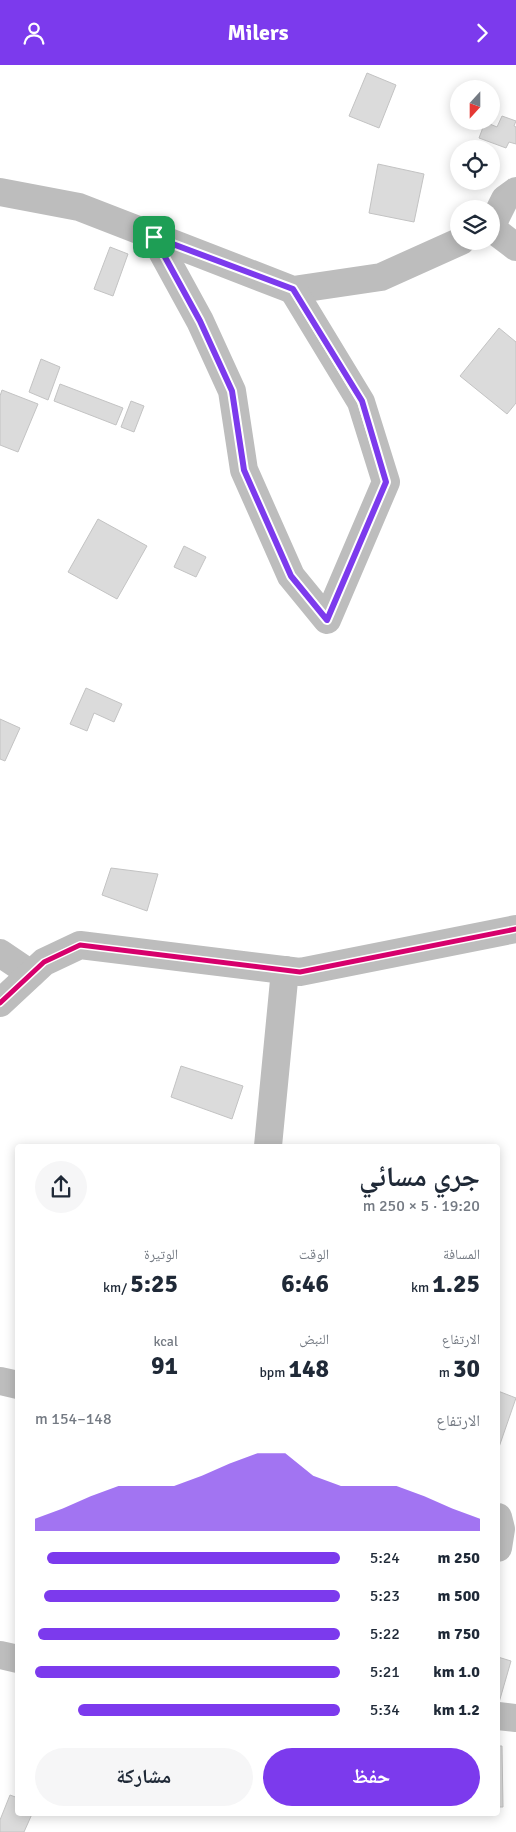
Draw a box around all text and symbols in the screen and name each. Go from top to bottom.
icon: person [20,19,48,47]
text: Milers [228,19,288,46]
icon: forward [468,19,496,47]
north arrow [450,80,500,130]
map controls [450,80,500,250]
button: locate [450,140,500,190]
button: layers [450,200,500,250]
pin [133,216,175,258]
icon: arrive [140,223,168,251]
text: جري مسائي [359,1160,480,1194]
button: share [35,1161,87,1213]
text: 19:20 · 5 × 250 m [363,1196,480,1216]
text: الوتيرة [144,1246,178,1263]
text: الوقت [299,1246,329,1263]
text: المسافة [443,1246,480,1263]
text: 5:25 [130,1268,178,1299]
text: 6:46 [281,1268,329,1299]
text: 1.25 [432,1268,480,1299]
text: /km [103,1279,130,1296]
text: km [411,1279,432,1296]
text: النبض [299,1331,329,1348]
text: الارتفاع [442,1331,480,1348]
text: kcal [153,1333,178,1350]
text: 91 [151,1350,178,1381]
text: 148 [288,1353,329,1384]
text: 30 [453,1353,480,1384]
text: bpm [259,1364,288,1381]
text: m [439,1364,453,1381]
text: 148–154 m [35,1409,112,1429]
text: الارتفاع [436,1411,480,1431]
text: 5:24 [370,1548,400,1568]
text: 250 m [438,1548,480,1568]
text: 5:23 [370,1586,400,1606]
text: 500 m [438,1586,480,1606]
text: 5:22 [370,1624,400,1644]
text: 750 m [438,1624,480,1644]
text: 5:21 [370,1662,400,1682]
text: 1.0 km [433,1662,480,1682]
text: 5:34 [370,1700,400,1720]
text: 1.2 km [433,1700,480,1720]
button: مشاركة [35,1748,253,1806]
button: حفظ [263,1748,480,1806]

